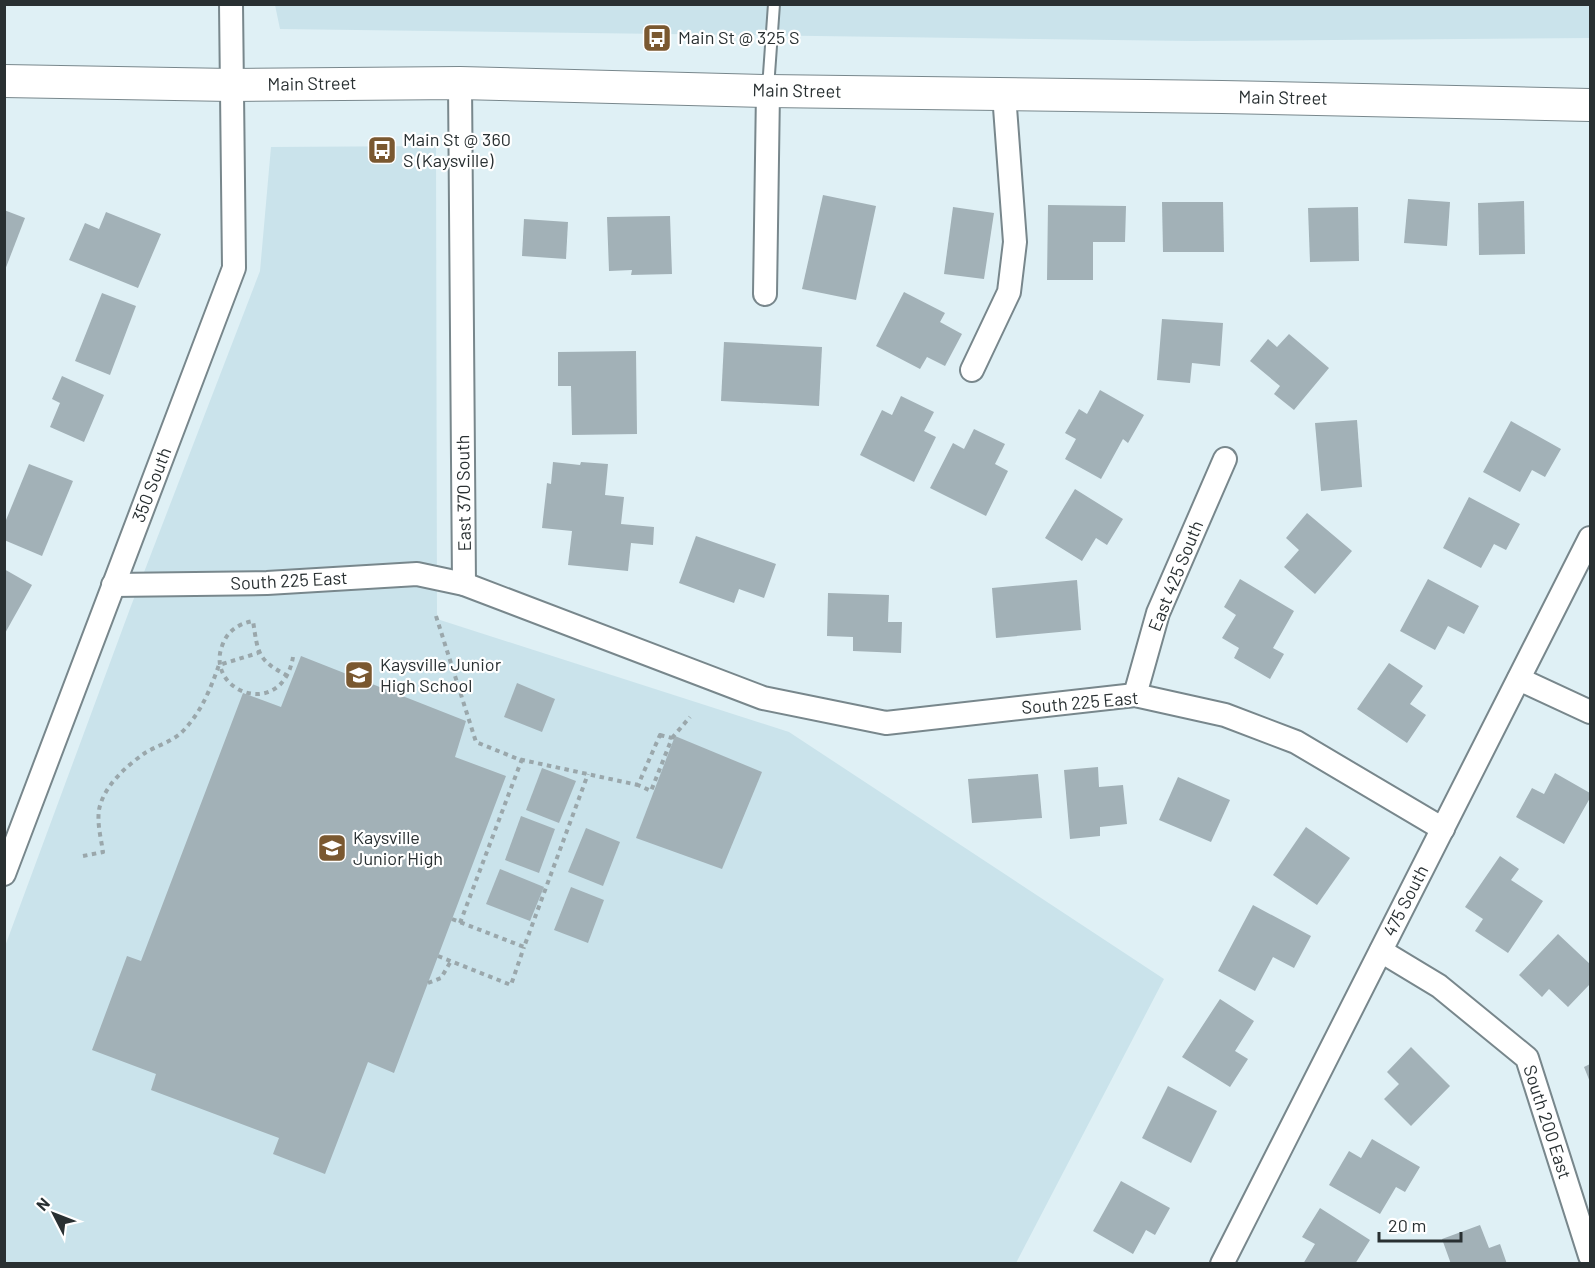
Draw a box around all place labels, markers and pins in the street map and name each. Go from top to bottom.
bus stop icon: Main St @ 325 S [641,22,673,54]
place label: Main St @ 325 S [678,26,799,48]
place label: Main St @ 360 S (Kaysville) [403,128,511,171]
bus stop icon: Main St @ 360 S (Kaysville) [366,134,398,166]
place label: Kaysville Junior High School [380,653,502,696]
school or university icon: Kaysville Junior High School [343,659,375,691]
place label: Kaysville Junior High [353,826,443,869]
school or university icon: Kaysville Junior High [316,832,348,864]

